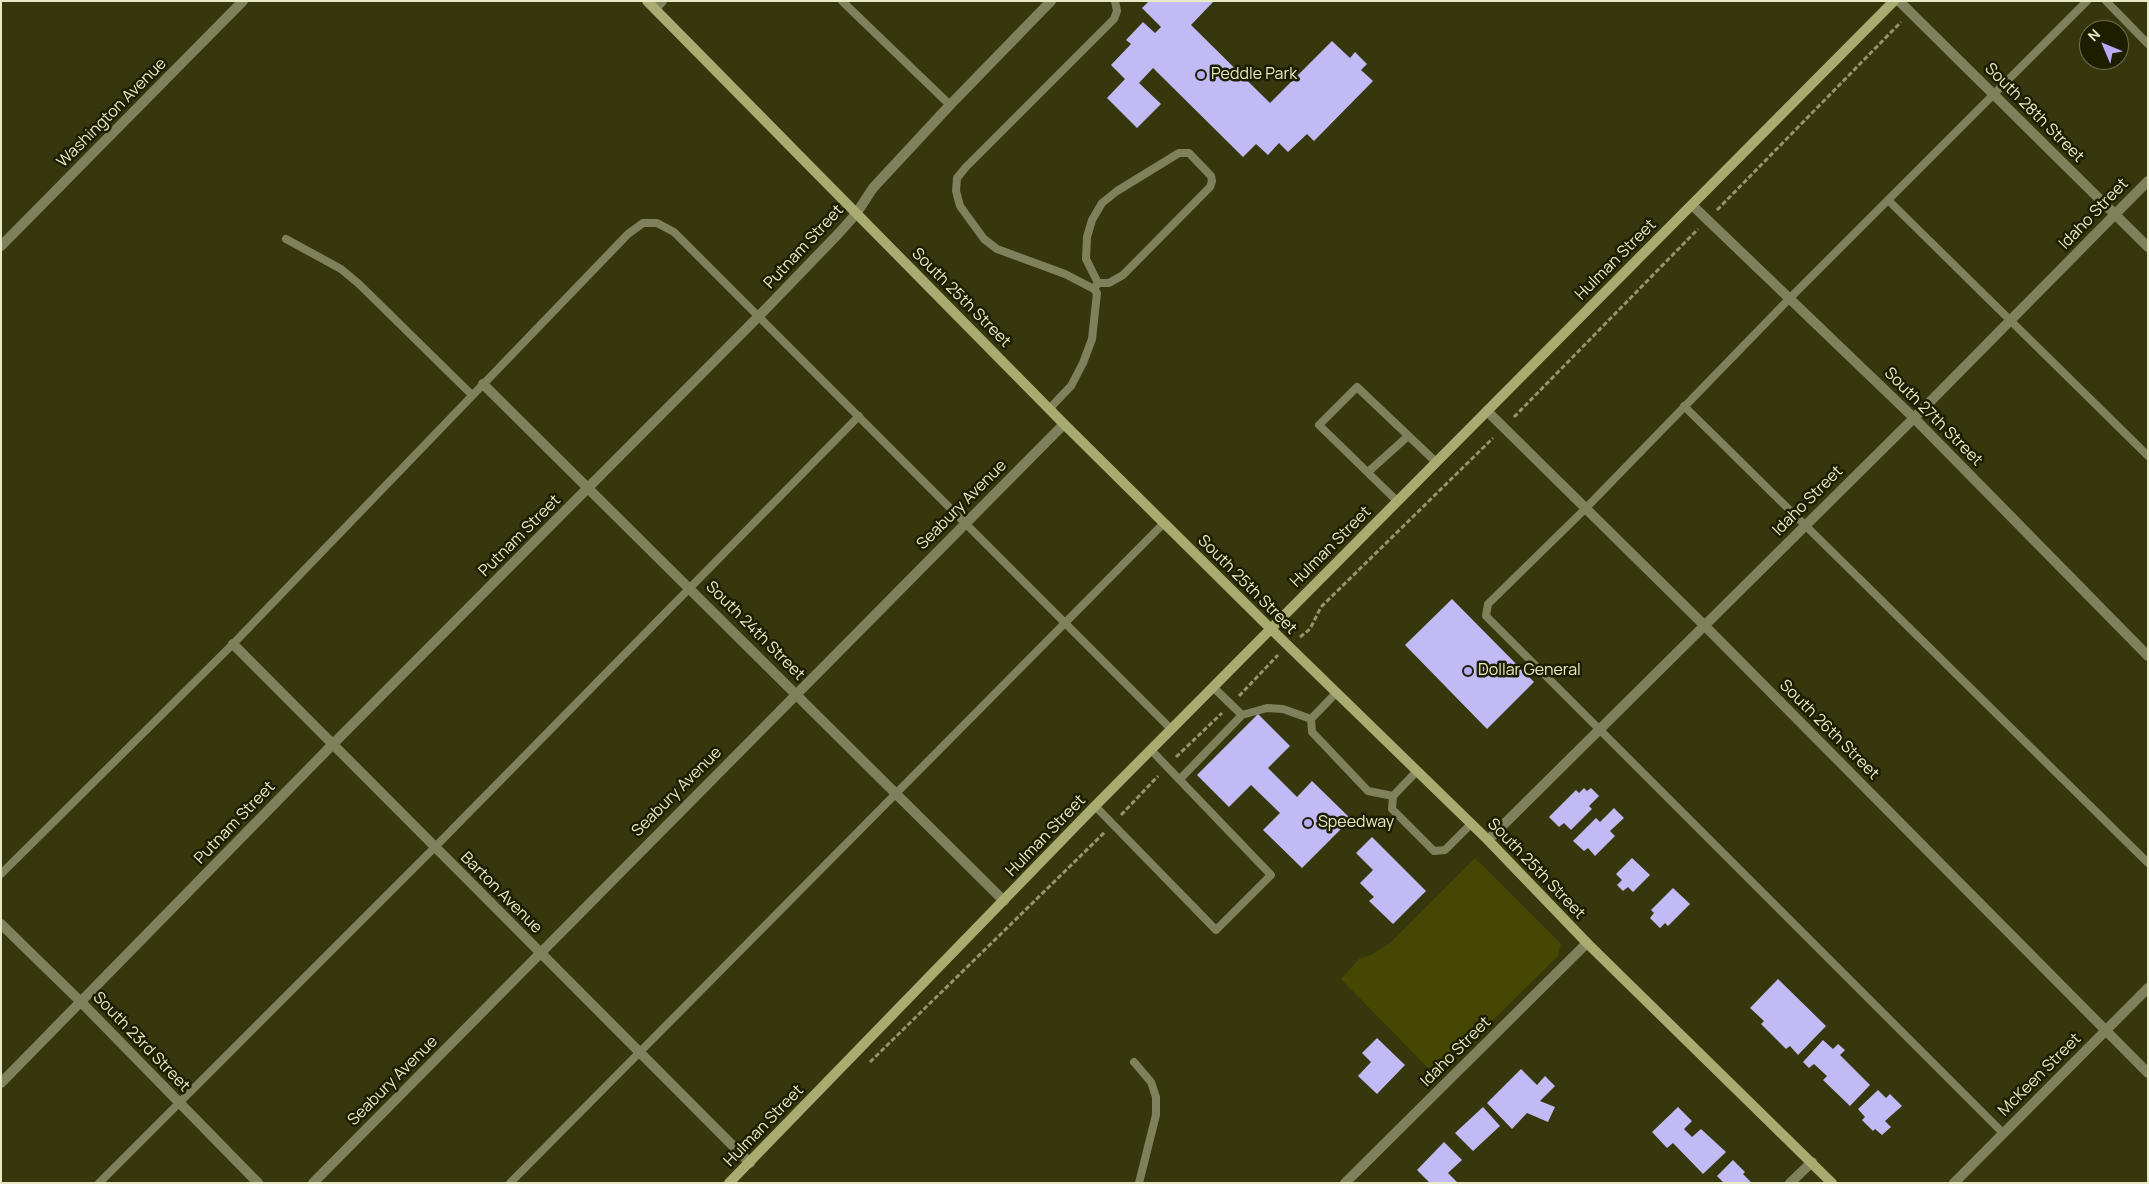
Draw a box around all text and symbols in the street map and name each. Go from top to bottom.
north arrow [2079,20,2129,70]
text: N [2083,24,2104,45]
street label: Washington Avenue [53,54,171,172]
street label: South 28th Street [1980,59,2088,167]
place label: Peddle Park [1211,65,1297,85]
marker: Peddle Park [1195,69,1207,81]
street label: Idaho Street [2055,175,2133,253]
street label: Putnam Street [760,201,848,293]
street label: Hulman Street [1572,216,1660,304]
street label: South 25th Street [907,244,1015,352]
street label: South 27th Street [1880,364,1986,470]
street label: Seabury Avenue [913,456,1011,554]
street label: Idaho Street [1769,462,1847,540]
street label: Putnam Street [475,491,565,581]
street label: Hulman Street [1287,503,1375,591]
street label: South 25th Street [1193,531,1301,639]
street label: South 24th Street [701,577,809,685]
place label: Dollar General [1478,661,1581,681]
marker: Dollar General [1462,665,1474,677]
street label: South 26th Street [1775,676,1883,784]
street label: Seabury Avenue [628,743,726,841]
street label: Putnam Street [191,778,279,868]
street label: Hulman Street [1002,791,1090,881]
place label: Speedway [1318,813,1394,833]
street label: South 25th Street [1483,815,1589,923]
marker: Speedway [1302,817,1314,829]
street label: Barton Avenue [456,848,546,938]
street label: South 23rd Street [89,988,193,1096]
street label: Idaho Street [1417,1013,1495,1091]
street label: McKeen Street [1995,1030,2085,1120]
street label: Seabury Avenue [344,1032,442,1130]
street label: Hulman Street [720,1081,808,1171]

